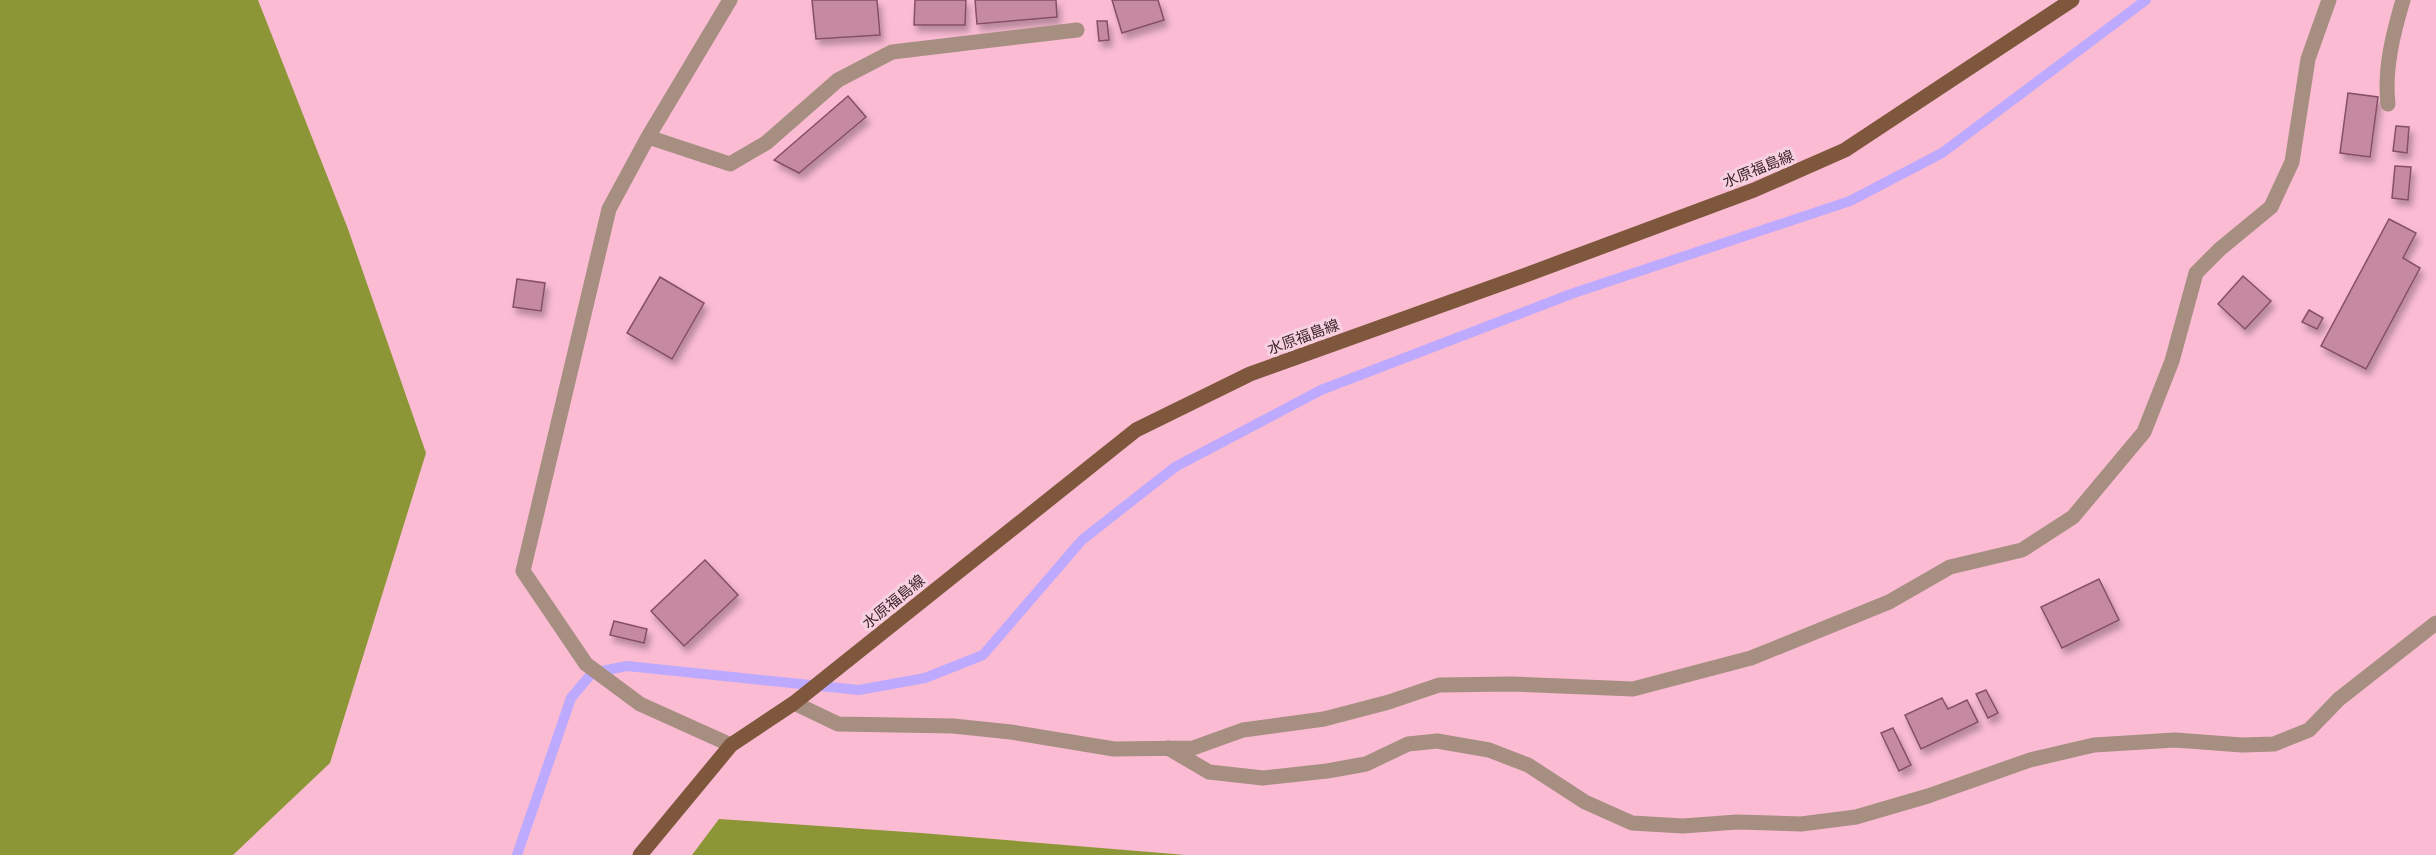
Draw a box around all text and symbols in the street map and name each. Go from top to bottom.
street label: 水原福島線 [1720,146,1796,190]
street label: 水原福島線 [1265,315,1341,357]
street label: 水原福島線 [858,570,928,632]

